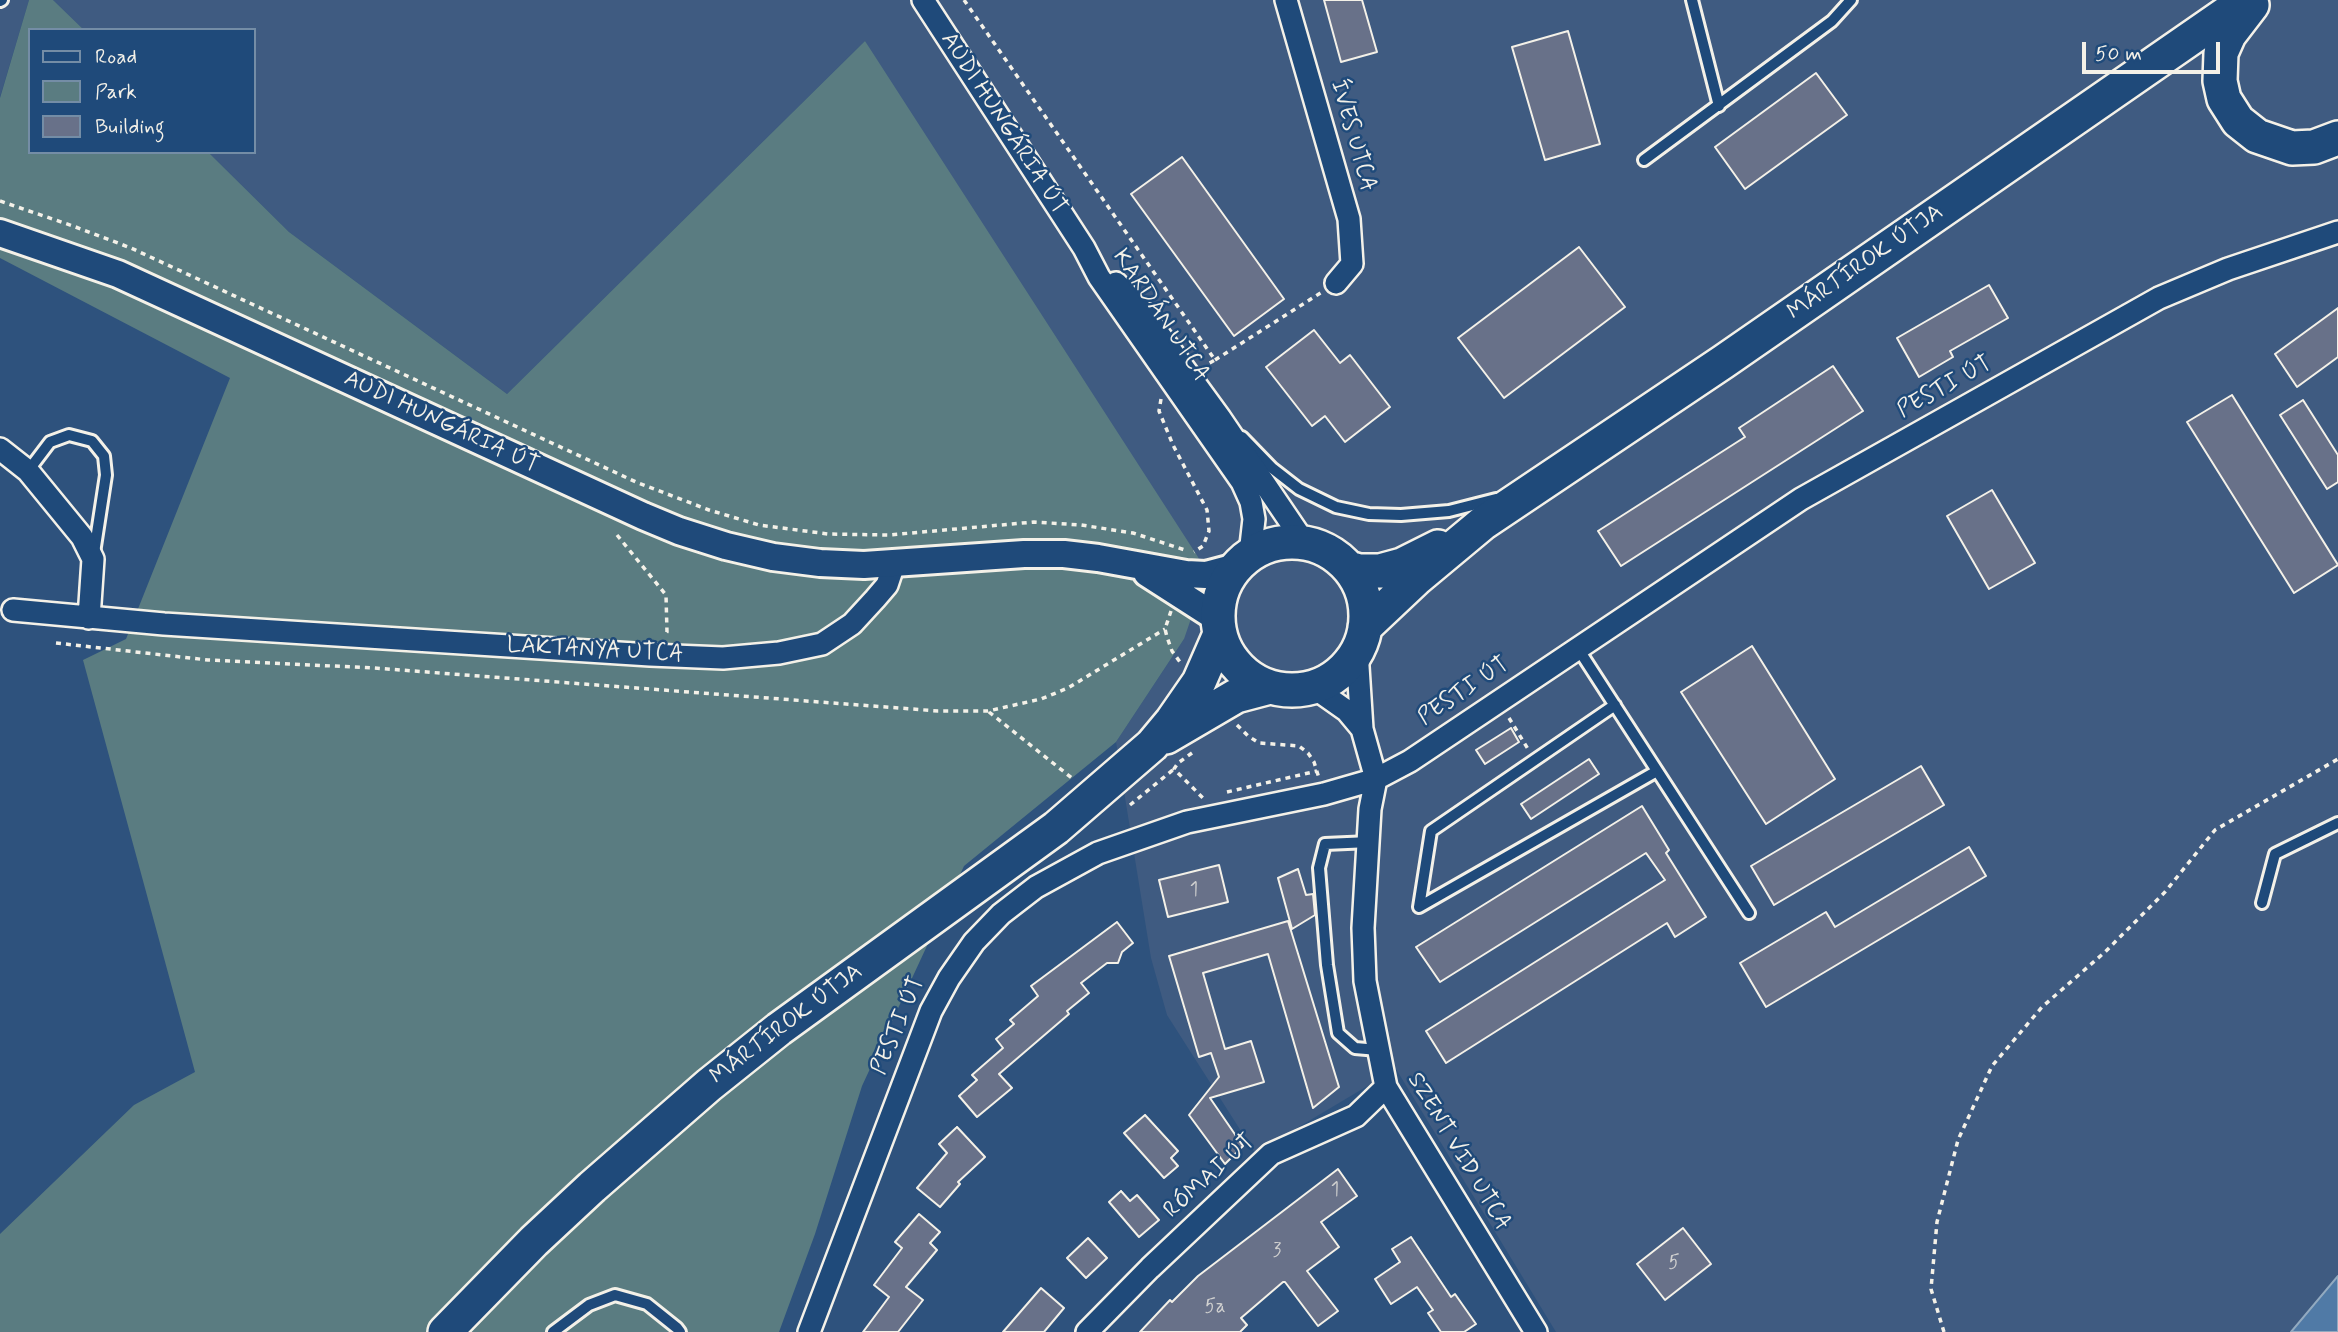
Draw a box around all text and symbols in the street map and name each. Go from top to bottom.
legend [28,28,256,154]
street label: AUDI HUNGÁRIA ÚT [934,28,1072,220]
scale bar [2086,28,2224,72]
text: 50 m [2095,40,2142,68]
text: Road [95,43,137,71]
street label: ÍVES UTCA [1323,77,1381,195]
text: Park [95,78,137,106]
text: Building [95,113,165,141]
street label: MÁRTÍROK ÚTJA [1783,199,1949,327]
street label: KARDÁN UTCA [1106,245,1214,387]
street label: PESTI ÚT [1893,351,1997,425]
street label: AUDI HUNGÁRIA ÚT [339,366,543,480]
street label: LAKTANYA UTCA [506,633,684,669]
street label: PESTI ÚT [1413,652,1515,732]
house number: 1 [1190,880,1198,902]
street label: MÁRTÍROK ÚTJA [705,959,869,1091]
street label: PESTI ÚT [866,973,932,1079]
street label: SZENT VID UTCA [1400,1068,1516,1236]
street label: RÓMAI ÚT [1159,1129,1261,1225]
house number: 1 [1331,1180,1339,1202]
house number: 3 [1273,1241,1281,1263]
house number: 5 [1668,1253,1680,1275]
house number: 5a [1204,1297,1226,1319]

